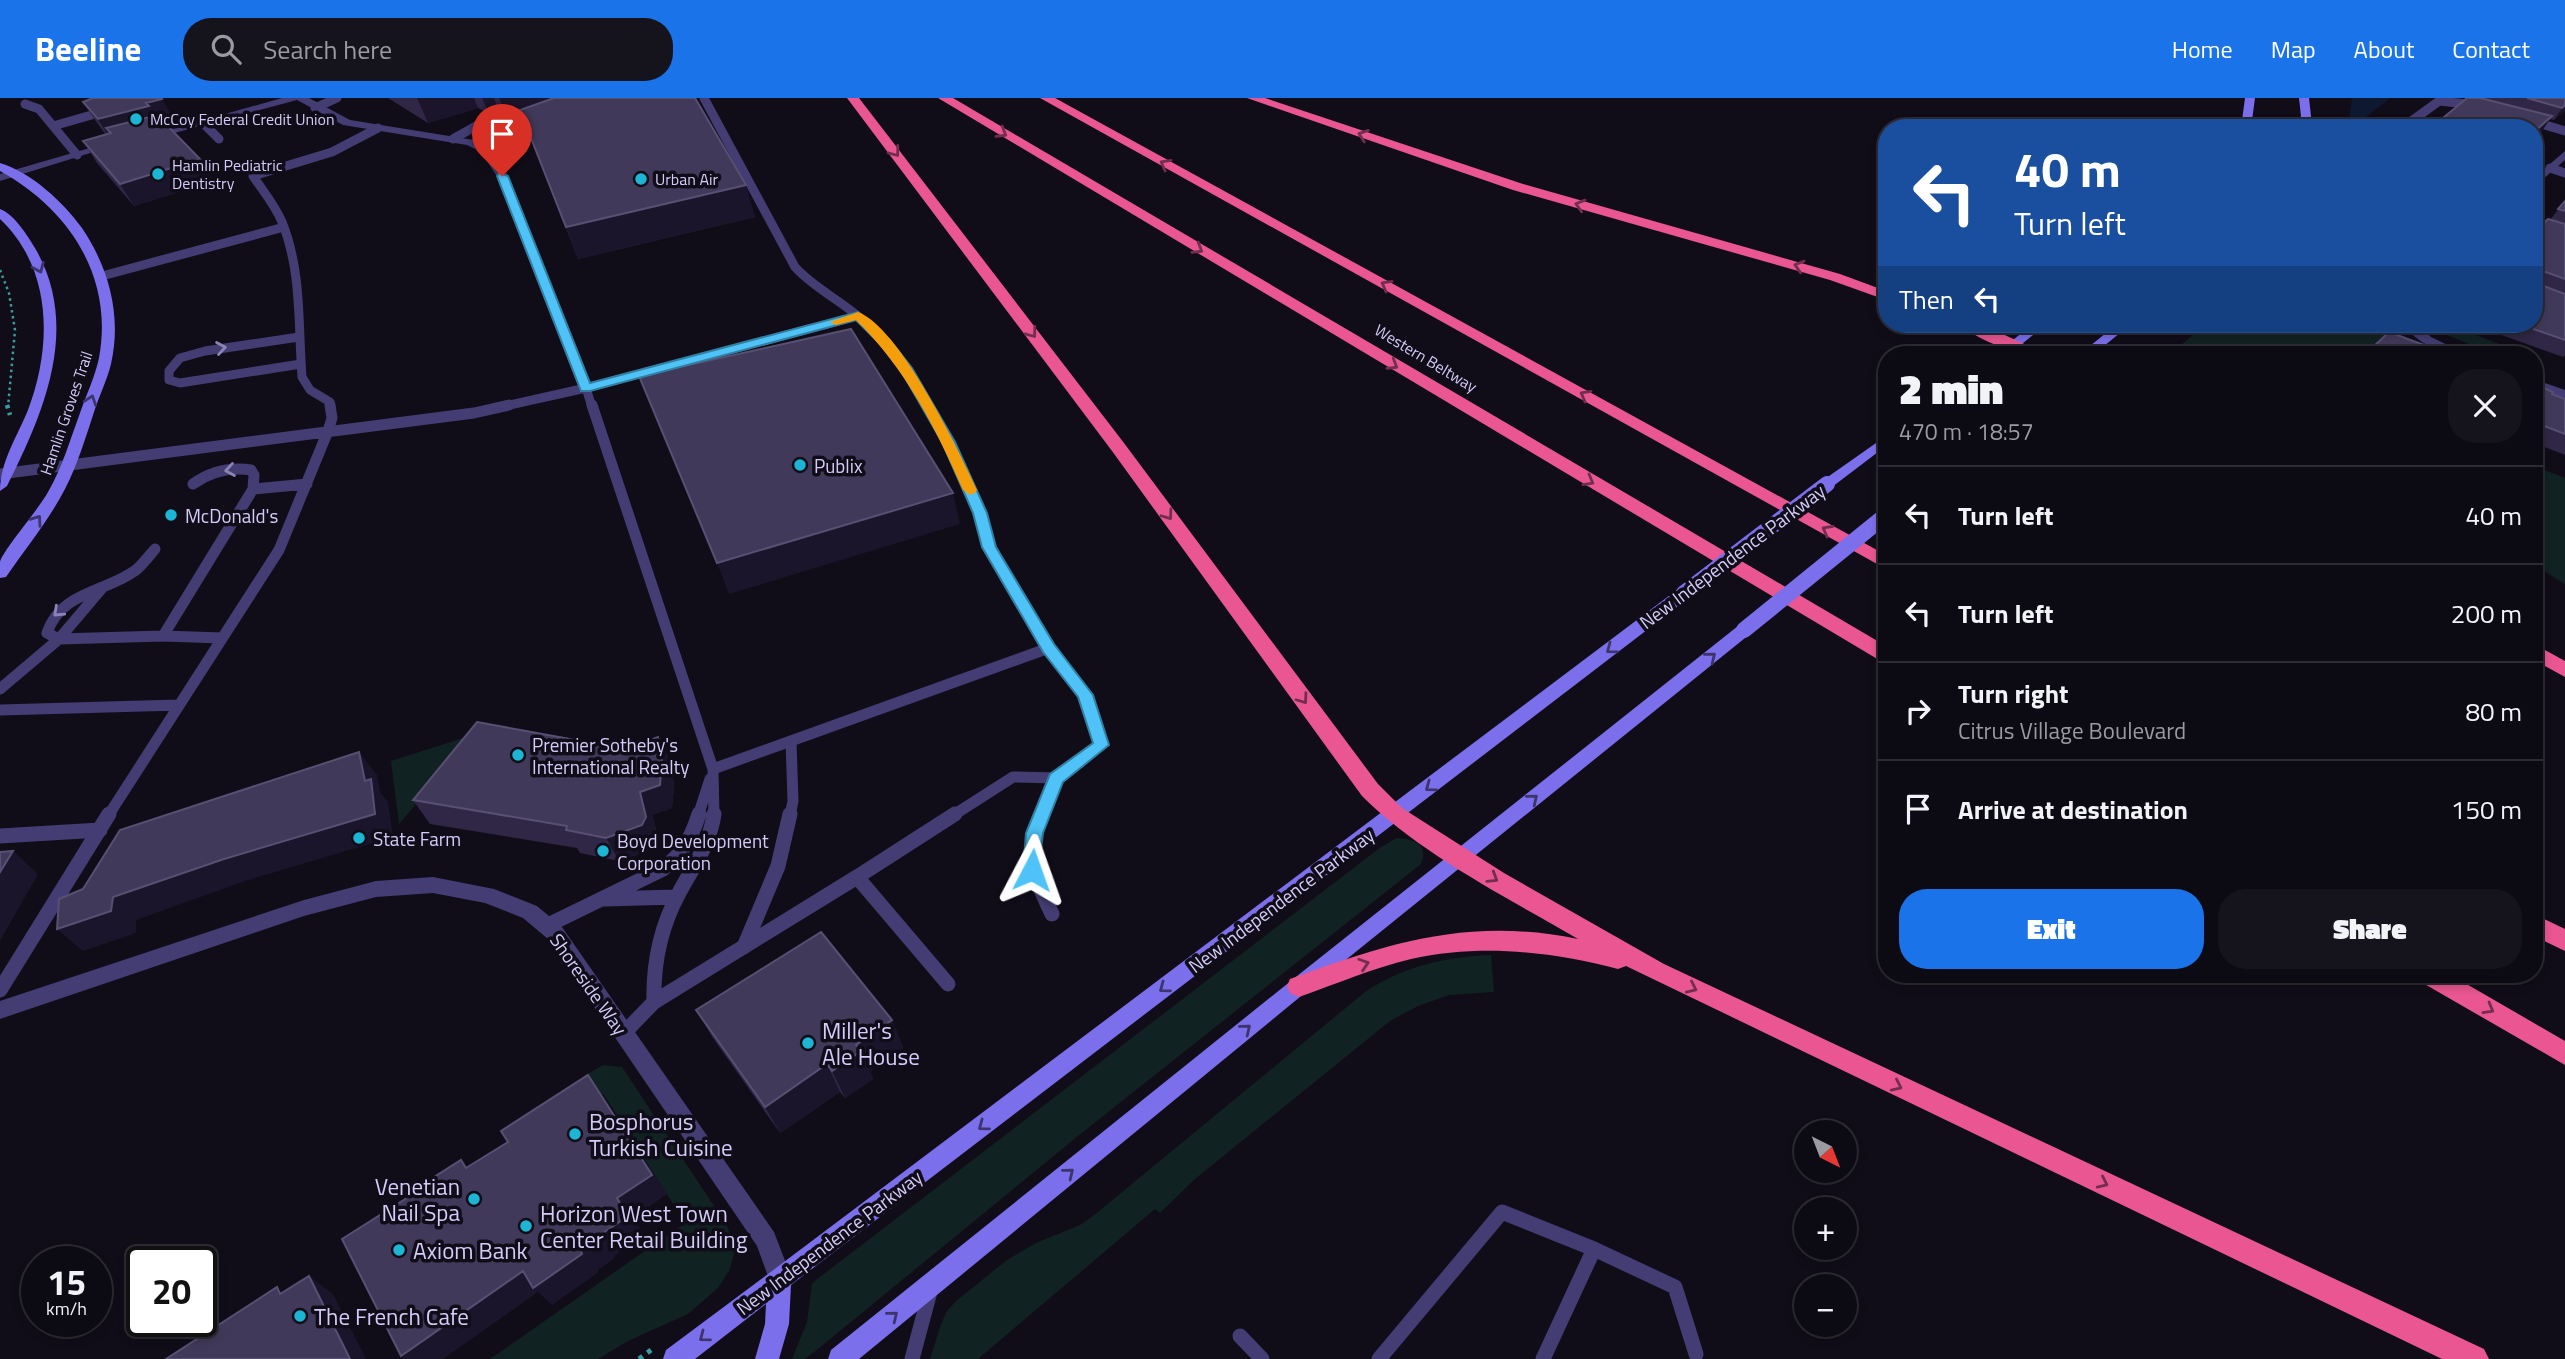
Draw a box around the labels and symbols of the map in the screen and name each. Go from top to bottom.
pin [472,104,532,176]
place label: McCoy Federal Credit Union [150,107,335,131]
marker: McCoy Federal Credit Union [128,111,144,127]
one-way arrow [995,125,1008,138]
one-way arrow [1358,129,1370,143]
one-way arrow [887,144,899,157]
place label: Hamlin Pediatric Dentistry [172,153,283,195]
one-way arrow [1160,159,1173,172]
marker: Hamlin Pediatric Dentistry [150,166,166,182]
place label: Urban Air [655,167,718,191]
marker: Urban Air [633,171,649,187]
one-way arrow [1574,198,1586,213]
one-way arrow [1190,241,1203,254]
one-way arrow [1793,260,1805,275]
one-way arrow [30,261,44,273]
one-way arrow [1381,280,1393,293]
street label: Western Beltway [1370,318,1482,398]
one-way arrow [1024,325,1036,338]
one-way arrow [215,341,227,356]
street label: Hamlin Groves Trail [34,348,98,478]
one-way arrow [1386,357,1399,370]
one-way arrow [1580,390,1593,403]
one-way arrow [83,394,97,407]
place label: Publix [814,451,863,480]
marker: Publix [792,457,808,473]
one-way arrow [224,463,236,478]
one-way arrow [1582,473,1595,486]
street label: New Independence Parkway [1633,476,1831,636]
place label: McDonald's [185,501,278,530]
marker: McDonald's [163,507,179,523]
one-way arrow [1160,508,1173,520]
one-way arrow [29,515,41,528]
one-way arrow [1822,525,1834,538]
one-way arrow [53,604,66,617]
one-way arrow [1606,641,1618,654]
one-way arrow [1703,652,1715,665]
one-way arrow [1295,691,1307,704]
place label: Premier Sotheby's International Realty [532,730,689,781]
marker: Premier Sotheby's International Realty [510,747,526,763]
one-way arrow [1425,779,1437,792]
one-way arrow [1525,794,1538,807]
street label: New Independence Parkway [1182,820,1380,980]
place label: State Farm [373,824,461,853]
place label: Boyd Development Corporation [617,826,769,877]
marker: State Farm [351,830,367,846]
position arrow [995,833,1069,907]
marker: Boyd Development Corporation [595,843,611,859]
one-way arrow [1485,869,1498,882]
street label: Shoreside Way [543,927,635,1041]
one-way arrow [1358,958,1370,973]
one-way arrow [1159,980,1172,993]
one-way arrow [1685,980,1697,994]
one-way arrow [2482,1001,2495,1014]
place label: Miller's Ale House [822,1013,920,1074]
one-way arrow [1237,1025,1250,1037]
marker: Miller's Ale House [800,1035,816,1051]
one-way arrow [1890,1077,1902,1091]
place label: Bosphorus Turkish Cuisine [589,1104,733,1165]
one-way arrow [978,1117,991,1130]
north arrow [1794,1120,1857,1183]
marker: Bosphorus Turkish Cuisine [567,1126,583,1142]
street label: New Independence Parkway [730,1162,928,1322]
one-way arrow [1062,1168,1074,1181]
place label: Venetian Nail Spa [375,1169,460,1230]
one-way arrow [2096,1175,2108,1189]
marker: Venetian Nail Spa [466,1191,482,1207]
place label: Horizon West Town Center Retail Building [540,1196,748,1257]
marker: Horizon West Town Center Retail Building [518,1218,534,1234]
place label: Axiom Bank [413,1233,528,1268]
marker: Axiom Bank [391,1242,407,1258]
speed limit sign: 20 [126,1246,217,1337]
place label: The French Cafe [314,1299,469,1334]
marker: The French Cafe [292,1308,308,1324]
one-way arrow [884,1312,897,1324]
one-way arrow [699,1329,712,1342]

